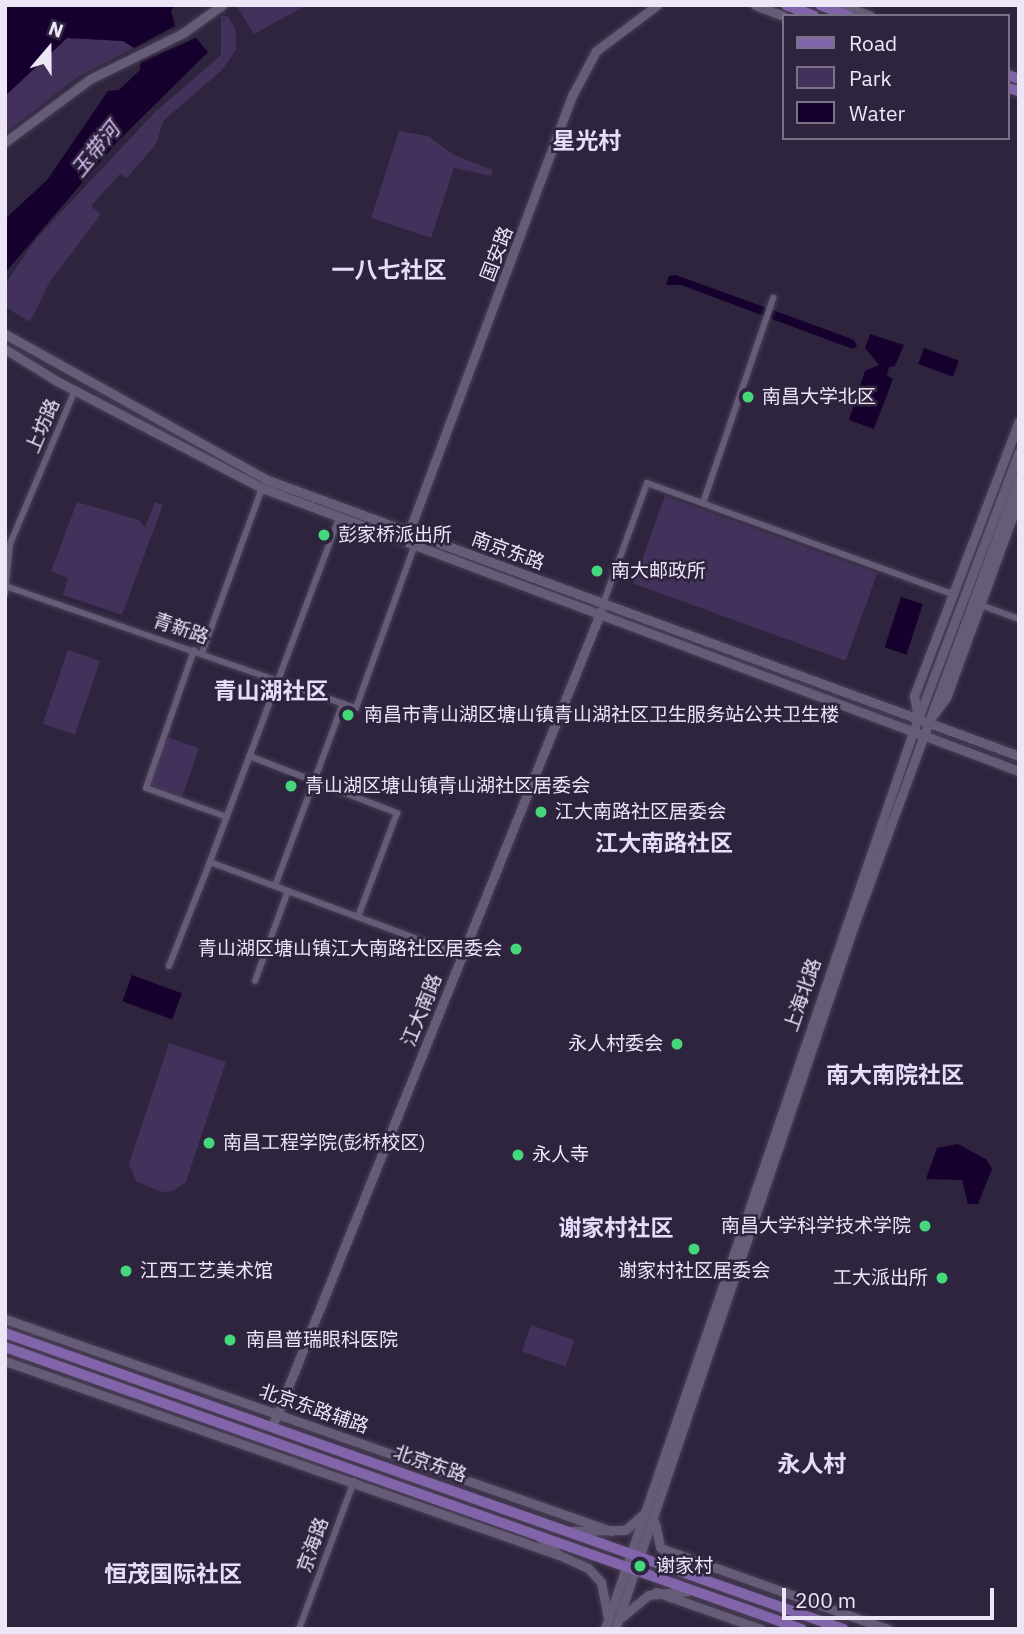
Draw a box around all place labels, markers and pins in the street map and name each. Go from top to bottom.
place label: 南昌大学北区 [762,386,876,408]
marker: 南昌大学北区 [740,389,756,405]
place label: 彭家桥派出所 [338,524,452,546]
marker: 彭家桥派出所 [316,527,332,543]
place label: 南大邮政所 [611,560,706,582]
marker: 南大邮政所 [589,563,605,579]
place label: 南昌市青山湖区塘山镇青山湖社区卫生服务站公共卫生楼 [364,704,839,726]
marker: 南昌市青山湖区塘山镇青山湖社区卫生服务站公共卫生楼 [338,705,358,725]
place label: 青山湖区塘山镇青山湖社区居委会 [305,775,590,797]
marker: 青山湖区塘山镇青山湖社区居委会 [283,778,299,794]
place label: 江大南路社区居委会 [555,801,726,823]
marker: 江大南路社区居委会 [533,804,549,820]
place label: 青山湖区塘山镇江大南路社区居委会 [198,938,502,960]
marker: 青山湖区塘山镇江大南路社区居委会 [508,941,524,957]
place label: 永人村委会 [568,1033,663,1055]
marker: 永人村委会 [669,1036,685,1052]
place label: 南昌工程学院(彭桥校区) [223,1132,426,1154]
marker: 南昌工程学院(彭桥校区) [201,1135,217,1151]
place label: 永人寺 [532,1144,589,1166]
marker: 永人寺 [510,1147,526,1163]
place label: 南昌大学科学技术学院 [721,1215,911,1237]
marker: 南昌大学科学技术学院 [917,1218,933,1234]
marker: 谢家村社区居委会 [686,1241,702,1257]
place label: 江西工艺美术馆 [140,1260,273,1282]
place label: 谢家村社区居委会 [618,1260,770,1282]
marker: 江西工艺美术馆 [118,1263,134,1279]
place label: 工大派出所 [833,1267,928,1289]
marker: 工大派出所 [934,1270,950,1286]
place label: 南昌普瑞眼科医院 [246,1329,398,1351]
marker: 南昌普瑞眼科医院 [220,1330,240,1350]
place label: 谢家村 [656,1555,713,1577]
marker: 谢家村 [630,1556,650,1576]

